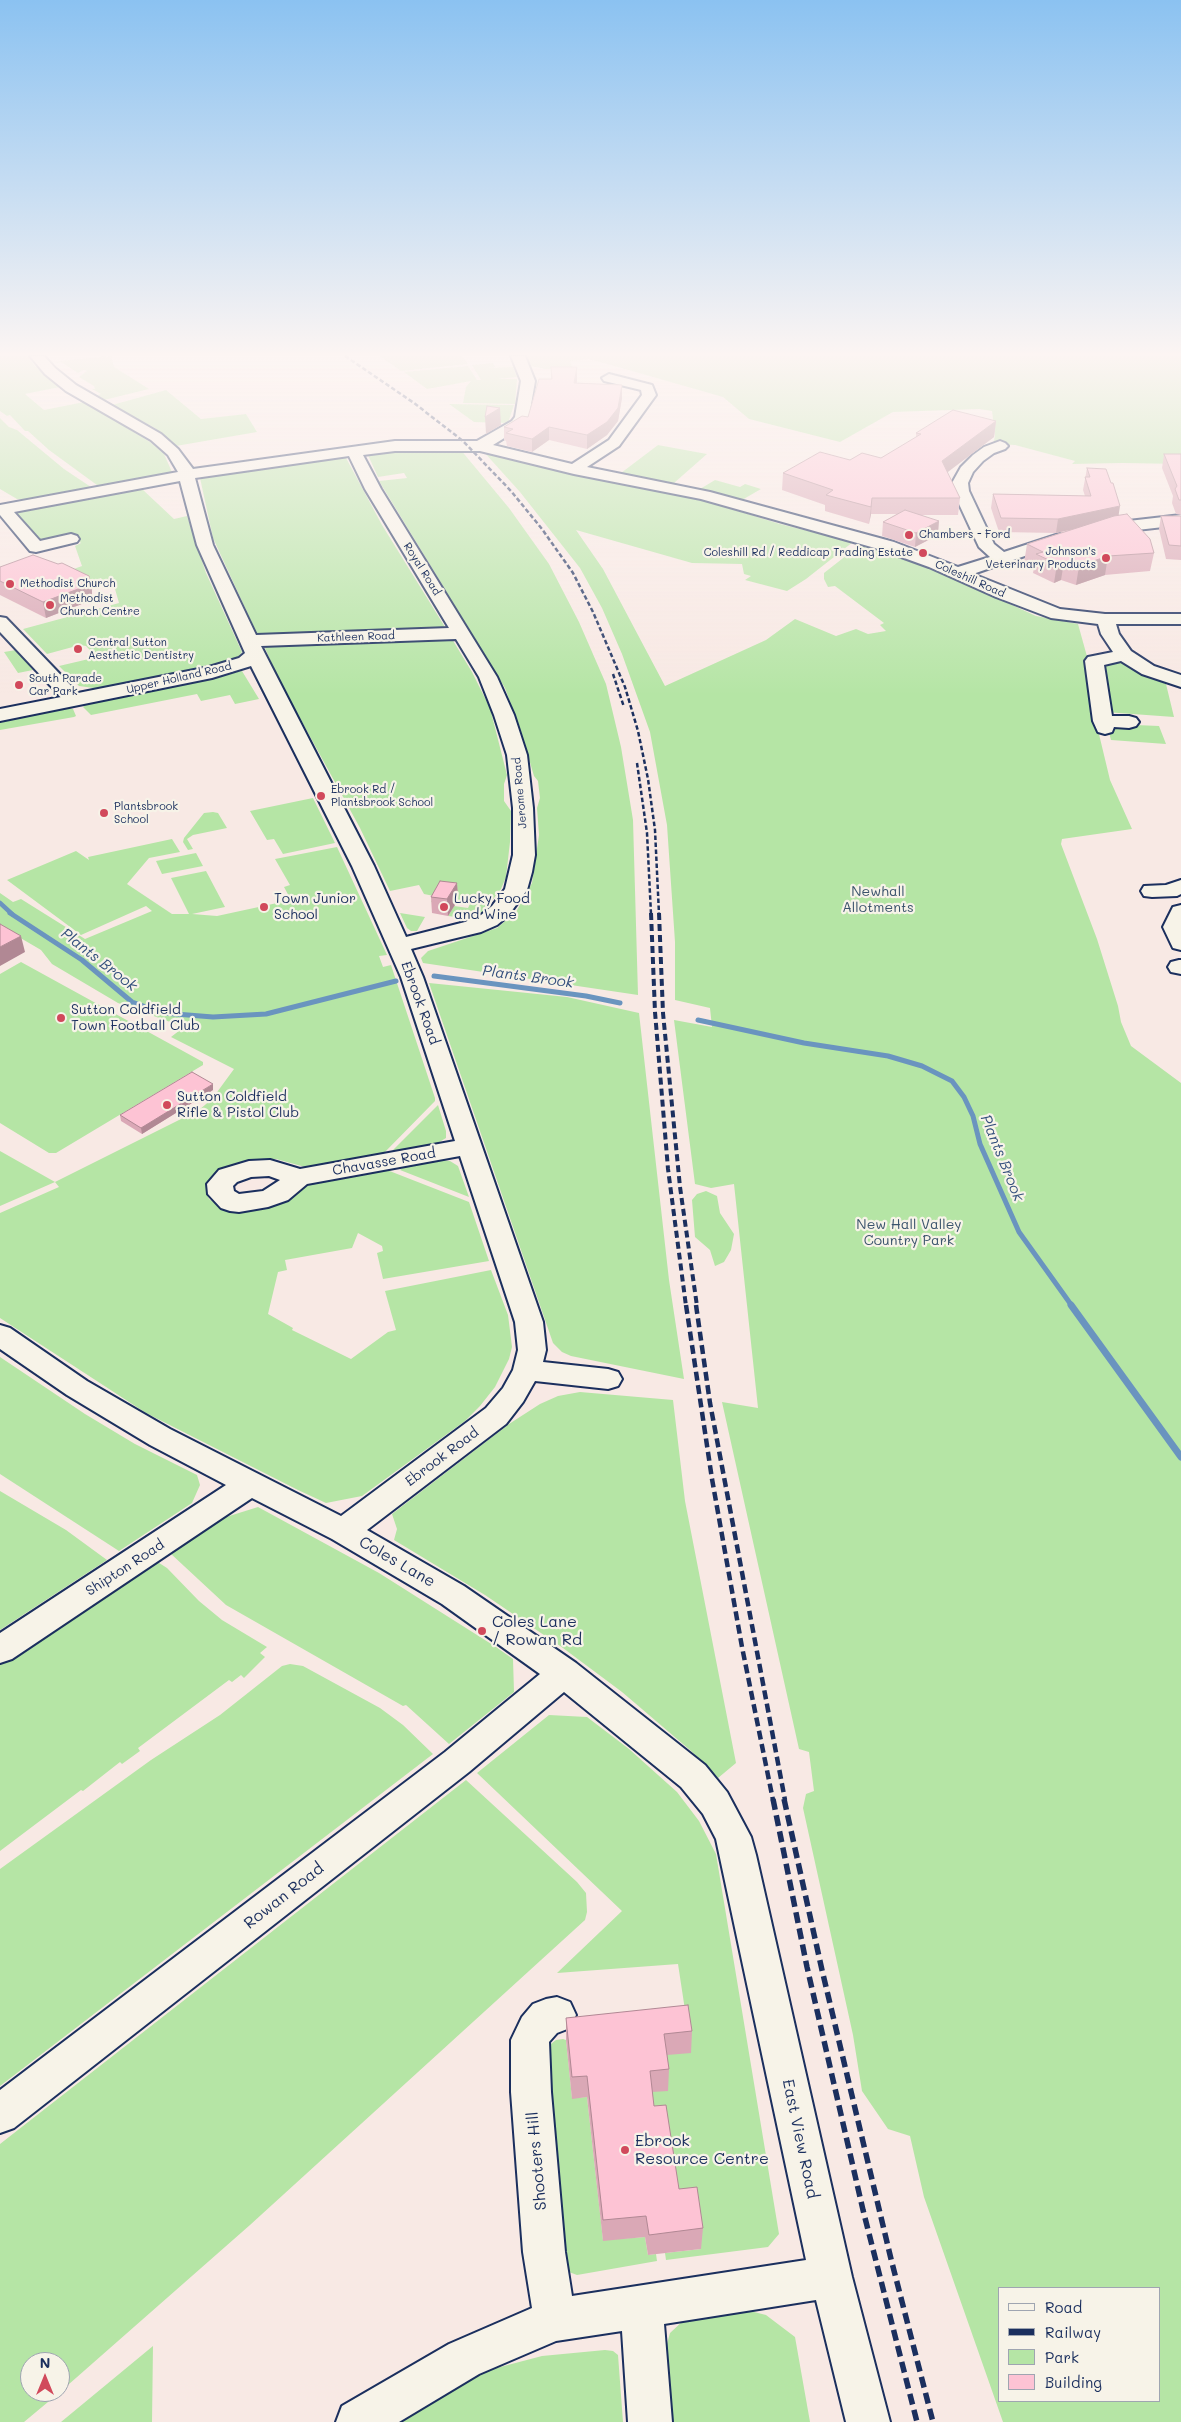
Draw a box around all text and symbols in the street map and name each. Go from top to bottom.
place label: Chambers - Ford [919,528,1010,542]
marker: Chambers - Ford [903,529,915,541]
street label: Royal Road [401,540,443,598]
place label: Johnson's Veterinary Products [985,545,1096,571]
place label: Coleshill Rd / Reddicap Trading Estate [704,546,913,560]
marker: Coleshill Rd / Reddicap Trading Estate [917,547,929,559]
marker: Johnson's Veterinary Products [1100,552,1112,564]
street label: Coleshill Road [933,558,1007,600]
place label: Methodist Church [20,577,115,591]
marker: Methodist Church [4,578,16,590]
place label: Methodist Church Centre [60,592,140,618]
marker: Methodist Church Centre [44,599,56,611]
street label: Kathleen Road [317,629,395,645]
place label: Central Sutton Aesthetic Dentistry [88,636,194,662]
marker: Central Sutton Aesthetic Dentistry [72,643,84,655]
street label: Upper Holland Road [125,659,233,697]
place label: South Parade Car Park [29,672,102,698]
marker: South Parade Car Park [13,679,25,691]
street label: Jerome Road [510,757,530,829]
place label: Ebrook Rd / Plantsbrook School [331,783,433,809]
marker: Ebrook Rd / Plantsbrook School [315,790,327,802]
place label: Plantsbrook School [114,800,178,826]
marker: Plantsbrook School [98,807,110,819]
park label: Newhall Allotments [842,884,914,916]
place label: Town Junior School [274,891,356,924]
place label: Lucky Food and Wine [454,891,530,924]
marker: Town Junior School [258,901,270,913]
marker: Lucky Food and Wine [438,901,450,913]
water label: Plants Brook [57,925,141,995]
street label: Ebrook Road [397,959,443,1047]
water label: Plants Brook [481,962,575,992]
place label: Sutton Coldfield Town Football Club [71,1002,200,1034]
marker: Sutton Coldfield Town Football Club [55,1012,67,1024]
place label: Sutton Coldfield Rifle & Pistol Club [177,1089,299,1122]
marker: Sutton Coldfield Rifle & Pistol Club [161,1099,173,1111]
water label: Plants Brook [976,1112,1028,1204]
street label: Chavasse Road [331,1145,437,1179]
park label: New Hall Valley Country Park [856,1217,962,1250]
street label: Ebrook Road [402,1424,482,1490]
street label: Coles Lane [355,1532,439,1592]
street label: Shipton Road [83,1536,167,1600]
place label: Coles Lane / Rowan Rd [492,1612,582,1650]
marker: Coles Lane / Rowan Rd [476,1625,488,1637]
street label: Rowan Road [240,1859,328,1933]
street label: East View Road [778,2078,822,2200]
street label: Shooters Hill [523,2111,551,2211]
place label: Ebrook Resource Centre [635,2131,769,2169]
marker: Ebrook Resource Centre [619,2144,631,2156]
legend [998,2287,1161,2402]
text: Road [1045,2297,1082,2317]
text: Railway [1045,2322,1101,2342]
text: Park [1045,2347,1079,2367]
north arrow [20,2352,70,2402]
text: N [40,2353,50,2372]
text: Building [1045,2372,1102,2392]

